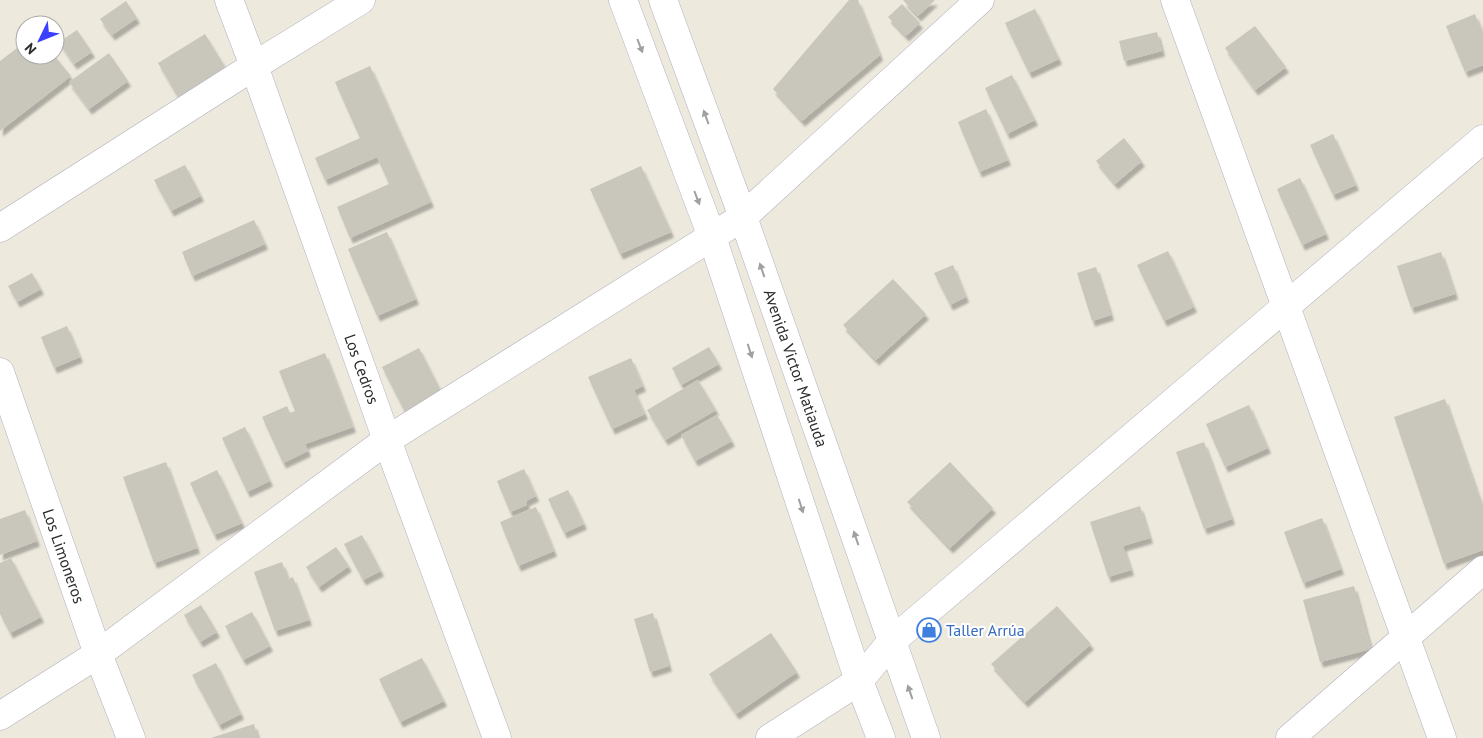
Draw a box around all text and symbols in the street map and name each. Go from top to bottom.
north arrow [15,15,65,65]
one-way arrow [637,38,644,53]
text: N [21,39,40,58]
one-way arrow [702,109,710,124]
one-way arrow [693,191,701,206]
one-way arrow [758,262,765,277]
street label: Avenida Victor Matiauda [760,287,832,449]
street label: Los Cedros [340,331,384,407]
one-way arrow [747,344,754,359]
one-way arrow [798,498,805,513]
street label: Los Limoneros [38,506,90,606]
one-way arrow [852,531,859,546]
shop icon: Taller Arrúa [916,617,942,643]
place label: Taller Arrúa [946,620,1025,640]
one-way arrow [906,684,914,699]

